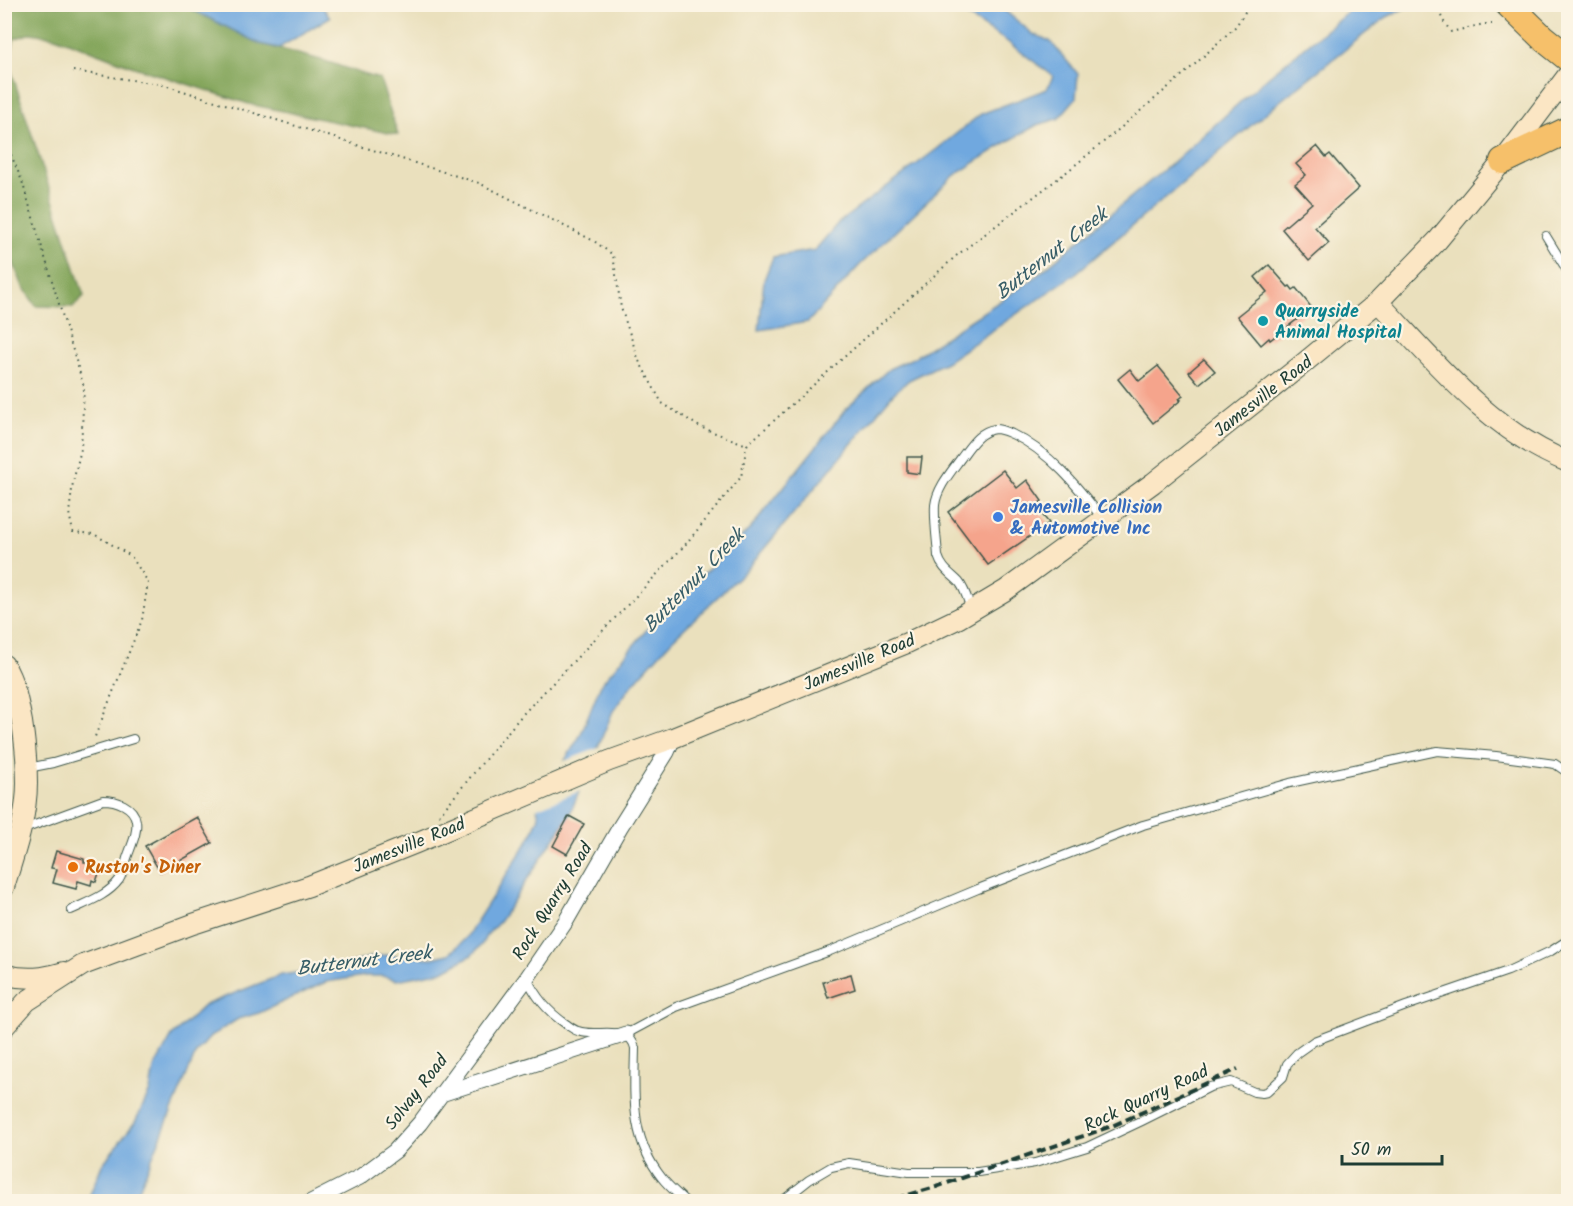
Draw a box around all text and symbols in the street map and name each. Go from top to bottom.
water label: Butternut Creek [989,199,1118,309]
place label: Quarryside Animal Hospital [1275,298,1402,348]
marker: Quarryside Animal Hospital [1256,314,1270,328]
street label: Jamesville Road [1208,348,1321,445]
place label: Jamesville Collision & Automotive Inc [1010,494,1162,544]
marker: Jamesville Collision & Automotive Inc [991,510,1005,524]
water label: Butternut Creek [636,520,755,641]
street label: Jamesville Road [799,626,921,700]
street label: Jamesville Road [349,810,471,882]
street label: Rock Quarry Road [505,836,602,967]
place label: Ruston's Diner [85,854,202,883]
marker: Ruston's Diner [66,860,80,874]
water label: Butternut Creek [295,938,436,986]
street label: Solvay Road [378,1048,457,1137]
street label: Rock Quarry Road [1079,1057,1215,1141]
scale bar [1342,1128,1442,1166]
text: 50 m [1351,1136,1391,1165]

